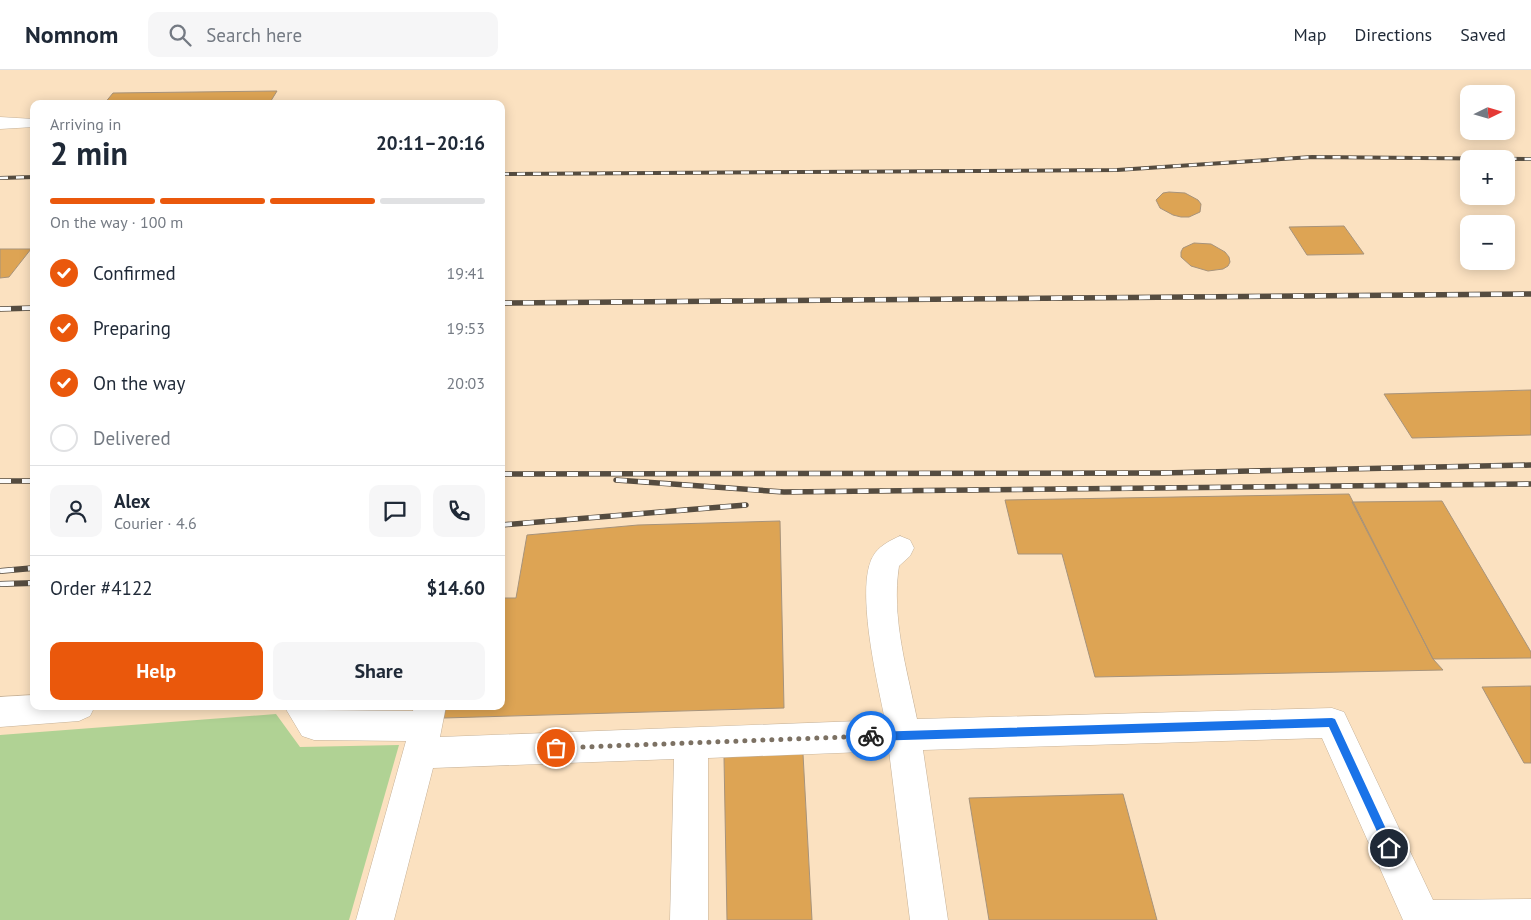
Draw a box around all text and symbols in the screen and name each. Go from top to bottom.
search box [148,12,498,57]
text: Nomnom [25,19,118,50]
icon: search [166,21,194,49]
text: Search here [206,23,302,47]
text: Map [1294,23,1326,46]
text: Directions [1354,23,1432,46]
text: Saved [1460,23,1506,46]
north arrow [1460,85,1515,140]
map controls [1460,85,1515,270]
text: Arriving in [50,114,121,134]
text: 20:11–20:16 [376,131,485,155]
text: 2 min [50,132,128,174]
button: + [1460,150,1515,205]
text: On the way · 100 m [50,212,183,232]
button: − [1460,215,1515,270]
icon: check [50,259,78,287]
text: Confirmed [93,261,176,285]
text: 19:41 [447,263,485,283]
icon: check [50,314,78,342]
text: Preparing [93,316,171,340]
text: 19:53 [447,318,485,338]
icon: check [50,369,78,397]
text: On the way [93,371,185,395]
text: 20:03 [447,373,485,393]
text: Delivered [93,426,171,450]
button: person [50,485,102,537]
button: chat [369,485,421,537]
button: phone [433,485,485,537]
text: Alex [114,489,150,513]
text: Courier · 4.6 [114,513,197,533]
text: Order #4122 [50,576,153,600]
text: $14.60 [426,576,485,600]
button: Help [50,642,263,700]
button: Share [273,642,485,700]
courier [846,711,896,761]
icon: bike [857,722,885,750]
pin [535,727,577,769]
icon: bag [542,734,570,762]
pin [1368,827,1410,869]
icon: home [1375,834,1403,862]

